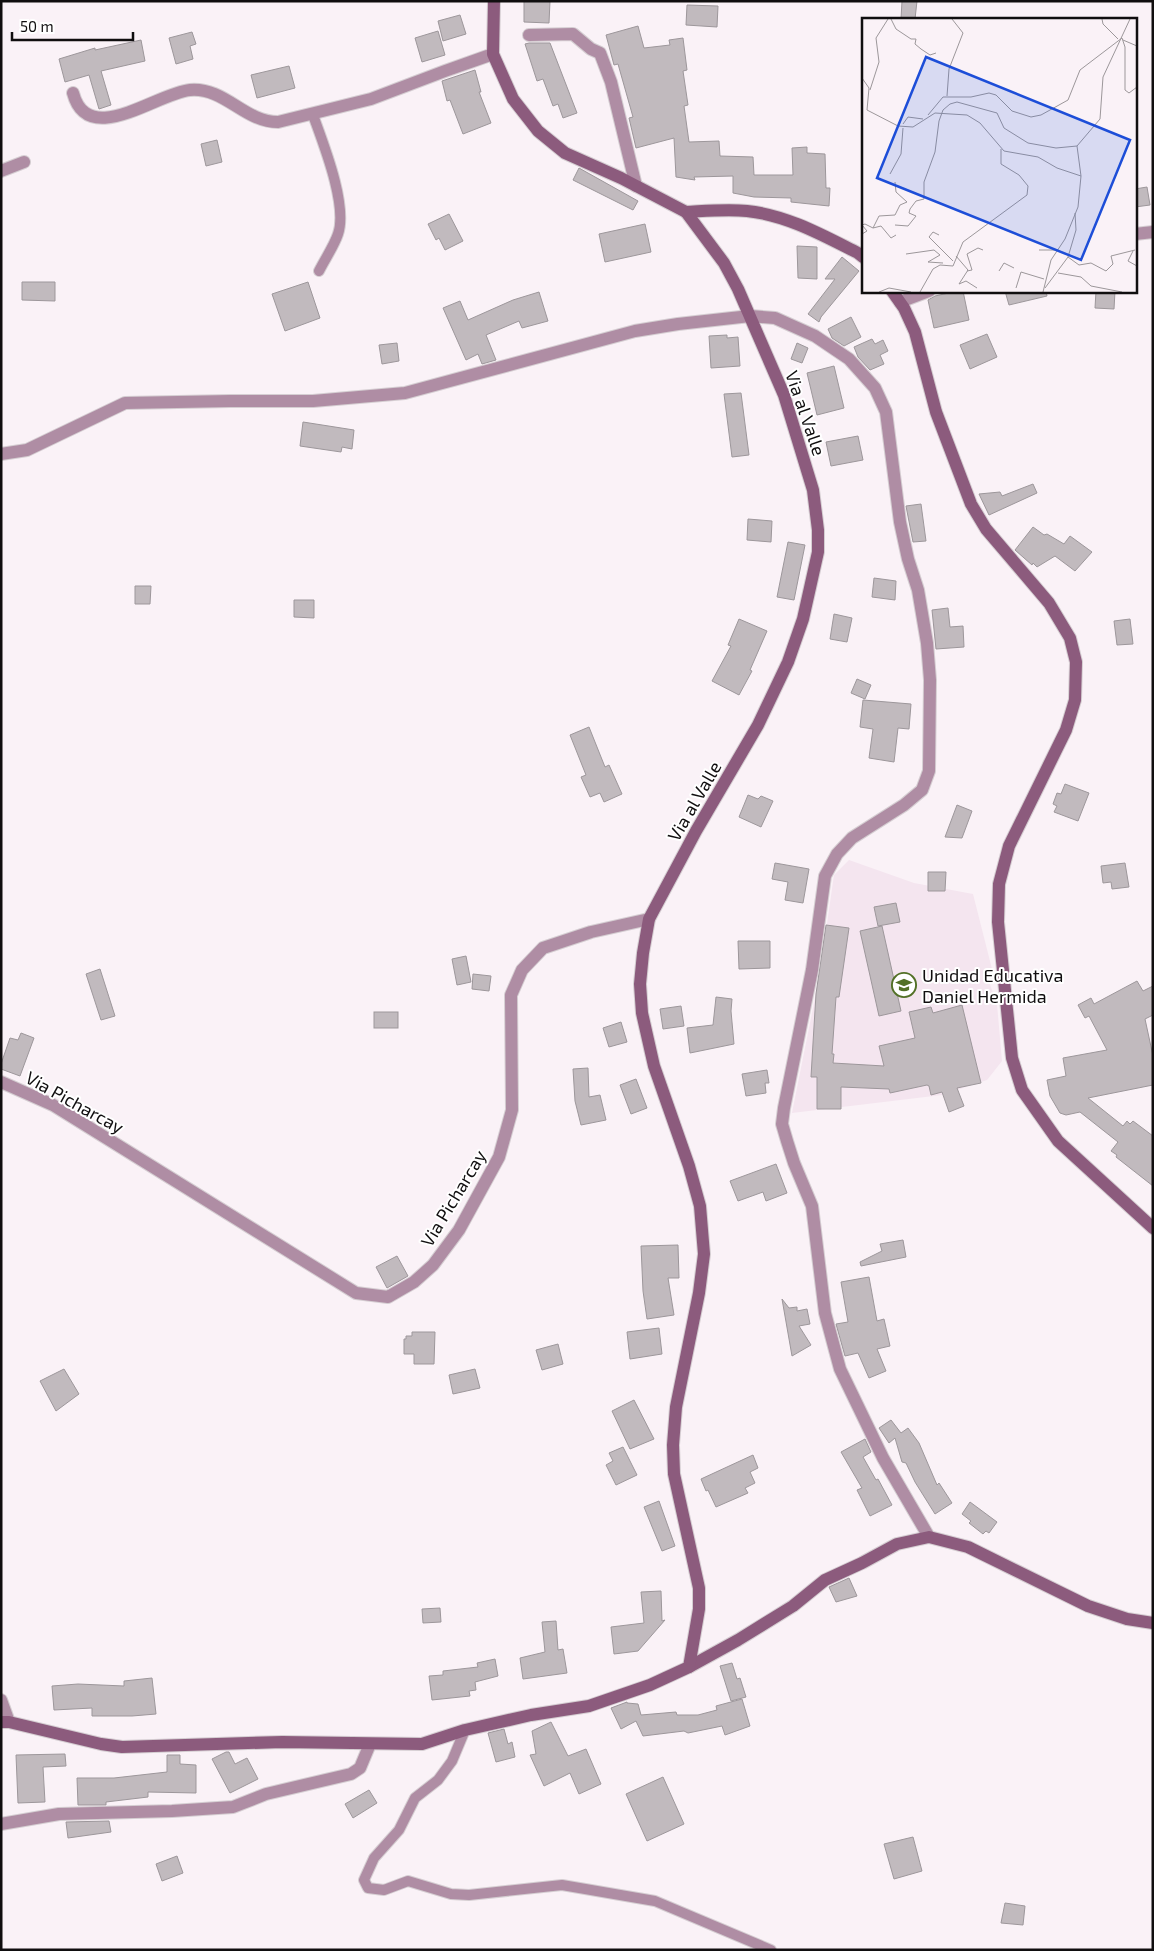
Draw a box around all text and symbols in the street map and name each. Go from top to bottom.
scale bar [12,10,134,42]
text: 50 m [20,17,54,35]
inset map [862,18,1136,292]
street label: Via al Valle [781,368,831,458]
street label: Via al Valle [662,757,726,845]
place label: Unidad Educativa Daniel Hermida [922,964,1063,1007]
school or university icon: Unidad Educativa Daniel Hermida [891,972,917,998]
street label: Via Picharcay [22,1066,128,1138]
street label: Via Picharcay [416,1145,491,1250]

